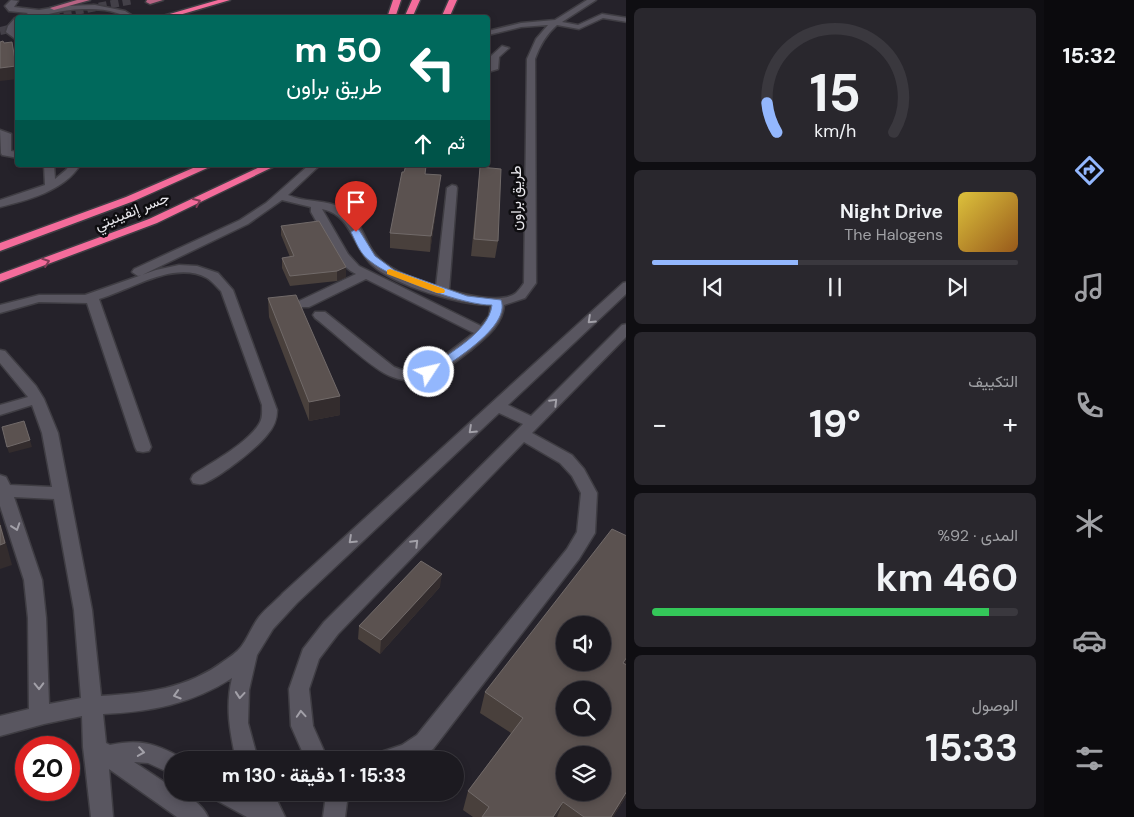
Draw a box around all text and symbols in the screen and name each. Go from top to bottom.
text: 50 m [294,27,382,73]
icon: left [400,35,465,100]
text: 15:32 [1062,41,1116,70]
text: 15 [809,59,861,127]
text: طريق براون [286,72,382,101]
text: km/h [814,119,856,143]
icon: ahead [409,130,437,158]
text: ثم [447,130,465,155]
icon: directions [1072,153,1107,188]
street label: طريق براون [506,165,526,231]
pin [335,181,377,232]
street label: جسر إنفينيتي [92,187,173,238]
icon: arrive [342,188,370,216]
one-way arrow [192,197,201,208]
text: Night Drive [840,199,943,224]
text: The Halogens [844,224,943,245]
one-way arrow [41,258,50,268]
icon: music [1072,270,1107,305]
icon: previous [699,273,727,301]
icon: pause [821,273,849,301]
icon: next [943,273,971,301]
one-way arrow [587,314,596,323]
position arrow [402,345,454,397]
text: التكييف [968,371,1018,392]
icon: phone [1072,388,1107,423]
one-way arrow [548,399,557,408]
text: 19° [809,399,861,449]
text: − [652,406,667,443]
text: + [1003,406,1018,443]
one-way arrow [468,424,477,433]
icon: climate [1072,506,1107,541]
one-way arrow [10,522,20,530]
text: المدى · 92% [937,525,1018,546]
one-way arrow [349,534,358,543]
one-way arrow [409,540,418,549]
text: 460 km [876,553,1018,603]
map controls [556,616,611,801]
button: sound [556,616,611,671]
icon: car [1072,623,1107,658]
button: search [556,681,611,736]
one-way arrow [34,683,44,691]
one-way arrow [173,689,182,699]
one-way arrow [234,691,245,699]
text: الوصول [972,695,1018,716]
one-way arrow [296,710,307,718]
text: 15:33 [925,723,1018,773]
speed limit sign: 20 [15,736,80,801]
icon: filters [1072,741,1107,776]
one-way arrow [137,746,146,756]
button: layers [556,746,611,801]
text: 15:33 · 1 دقيقة · 130 m [222,763,406,788]

